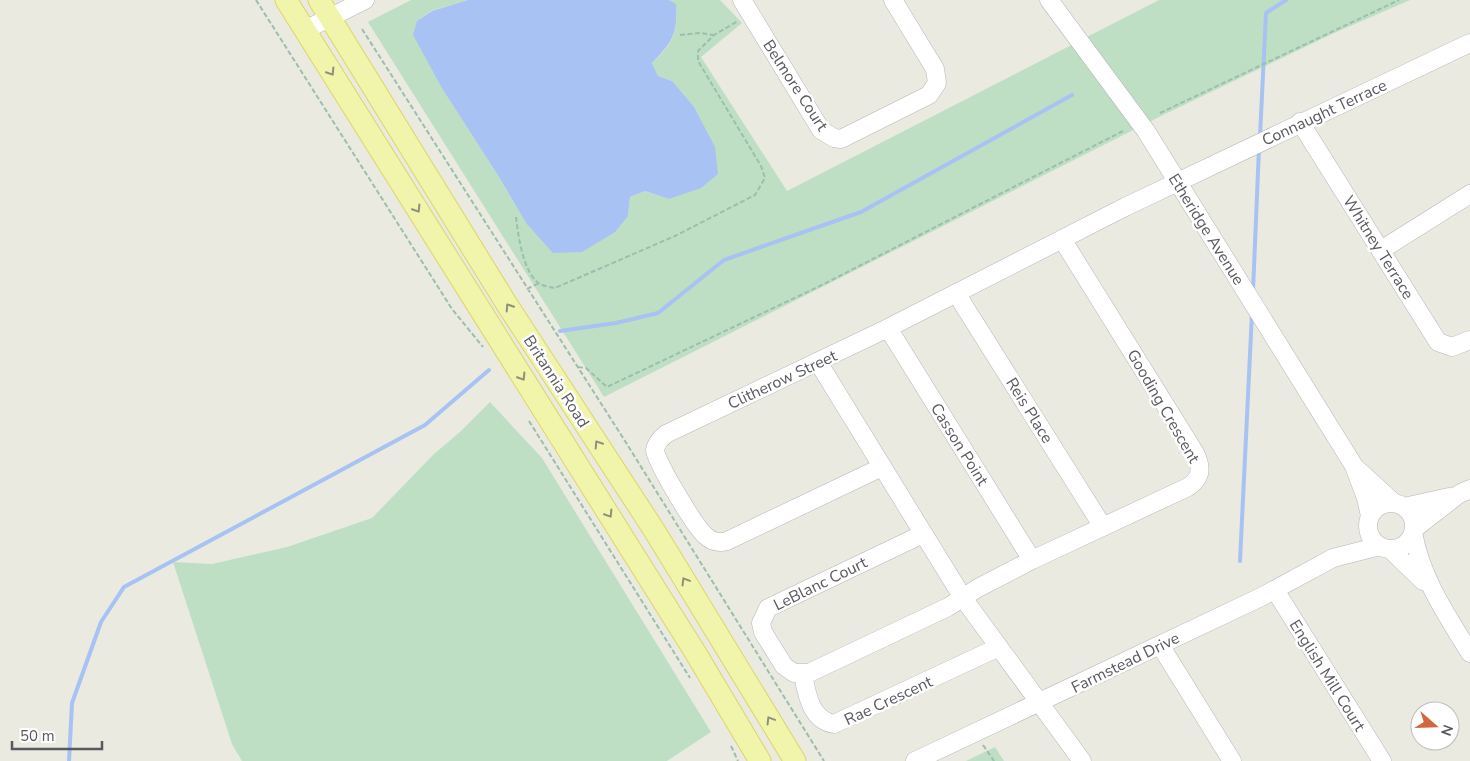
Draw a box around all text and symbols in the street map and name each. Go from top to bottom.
street label: Belmore Court [757,36,833,136]
one-way arrow [325,66,334,75]
street label: Connaught Terrace [1258,74,1390,151]
street label: Etheridge Avenue [1163,170,1249,289]
street label: Whitney Terrace [1337,192,1419,304]
one-way arrow [411,204,421,213]
one-way arrow [506,304,516,313]
street label: Britannia Road [518,331,594,432]
street label: Clitherow Street [724,345,841,415]
street label: Gooding Crescent [1122,346,1205,468]
one-way arrow [516,371,526,380]
street label: Reis Place [1000,373,1058,448]
street label: Casson Point [925,399,993,490]
one-way arrow [595,440,604,449]
one-way arrow [602,509,612,518]
street label: LeBlanc Court [770,552,871,616]
one-way arrow [682,577,691,586]
street label: English Mill Court [1284,615,1371,736]
street label: Farmstead Drive [1068,627,1183,699]
street label: Rae Crescent [841,671,936,731]
north arrow [1410,701,1460,751]
one-way arrow [766,716,776,725]
scale bar [12,718,102,750]
text: N [1436,722,1457,738]
text: 50 m [20,726,55,746]

